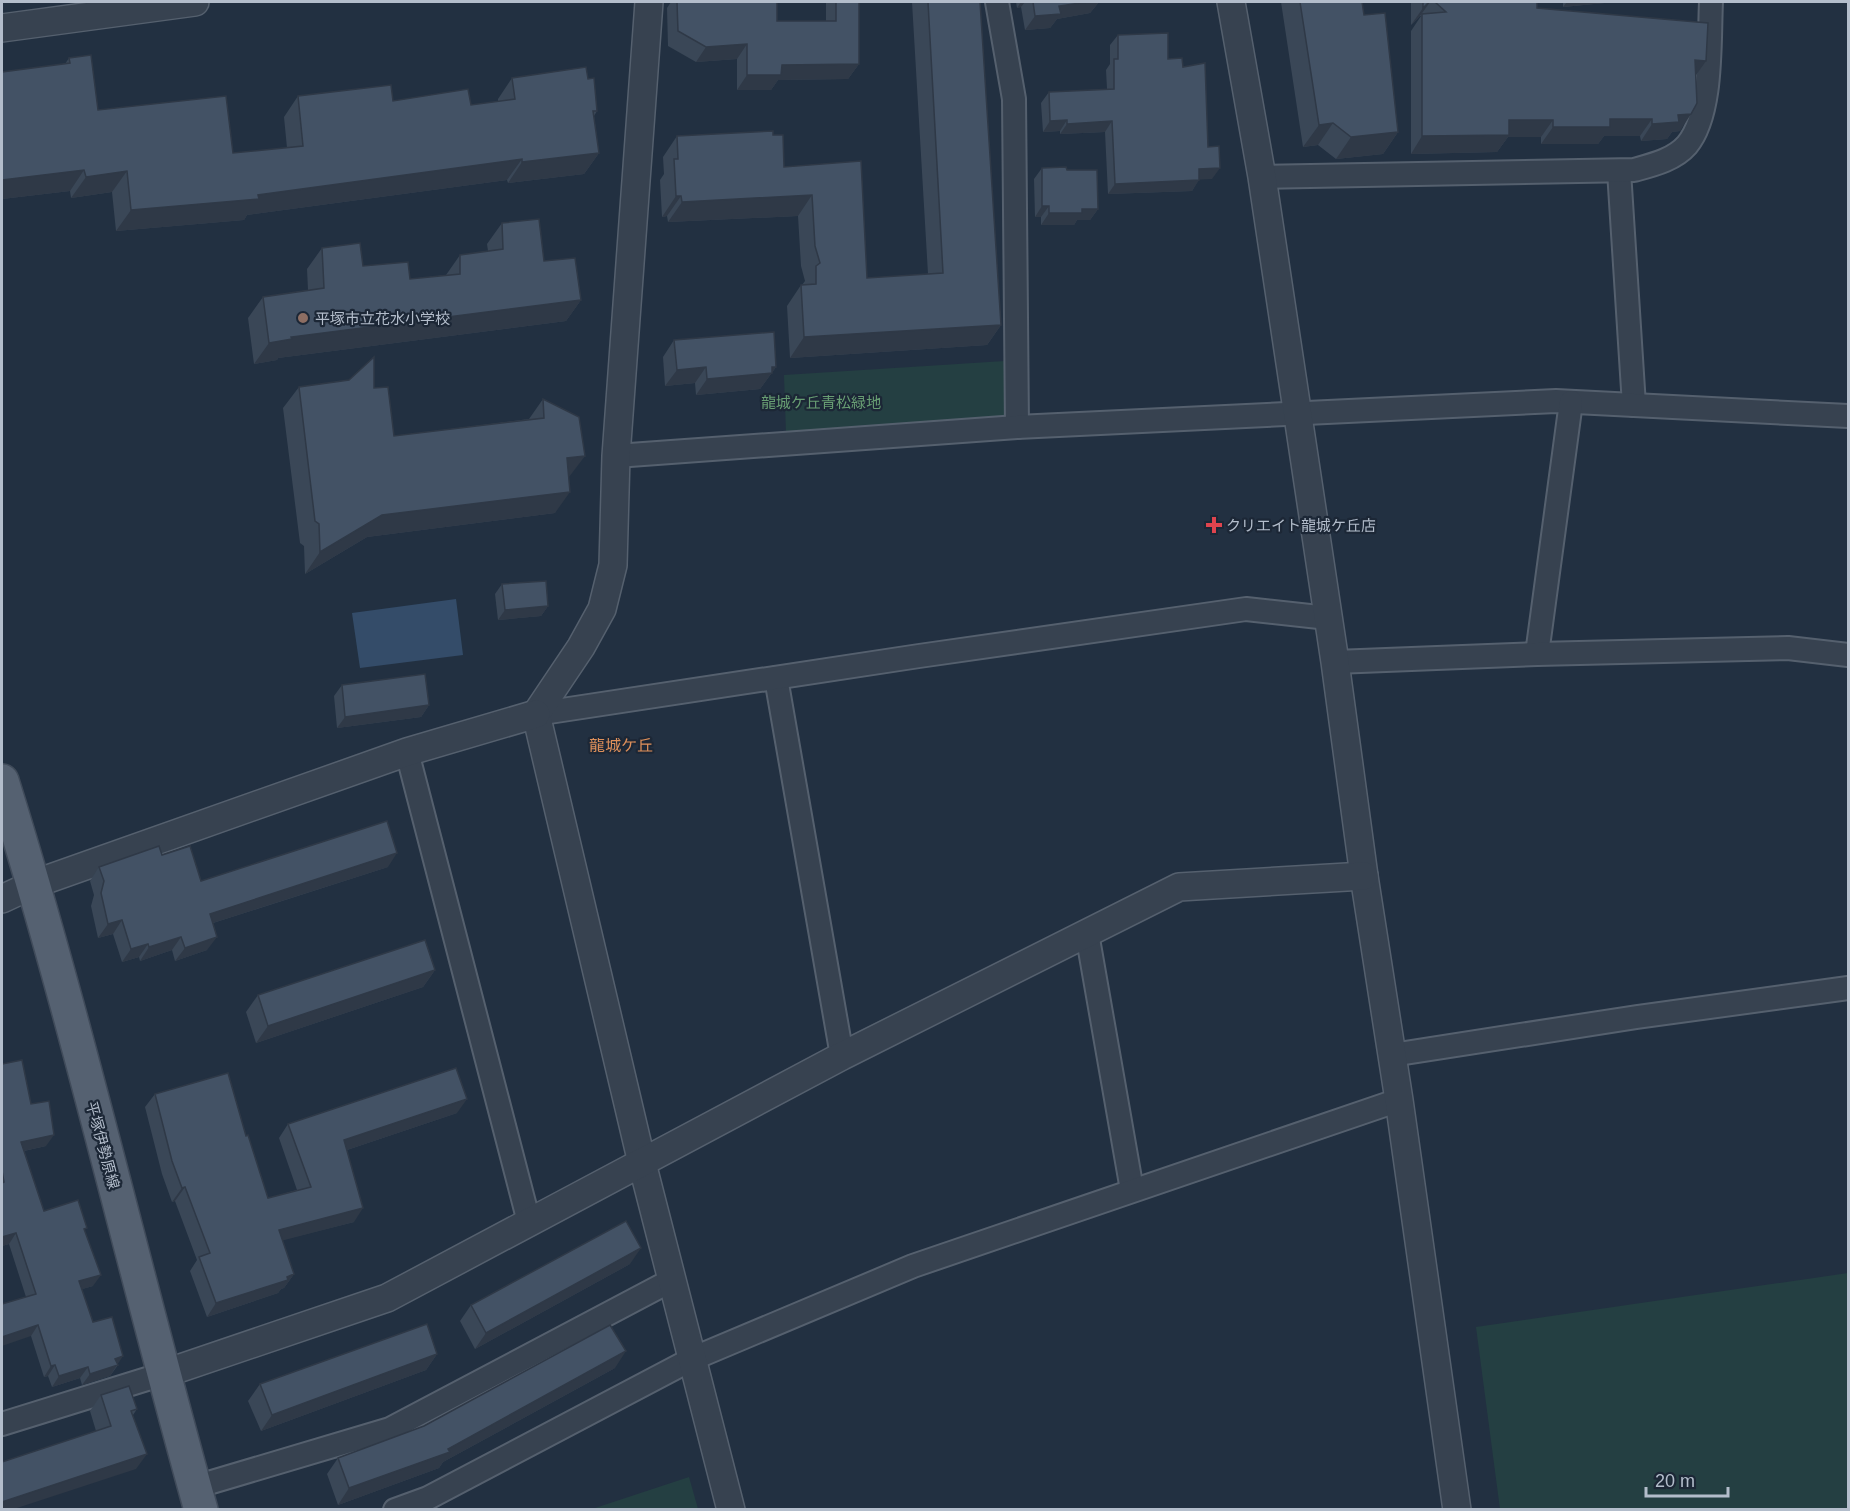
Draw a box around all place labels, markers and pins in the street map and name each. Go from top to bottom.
place label: 平塚市立花水小学校 [315,310,450,327]
marker: 平塚市立花水小学校 [296,311,310,325]
place label: クリエイト龍城ケ丘店 [1226,517,1376,534]
marker: クリエイト龍城ケ丘店 [1207,518,1221,532]

